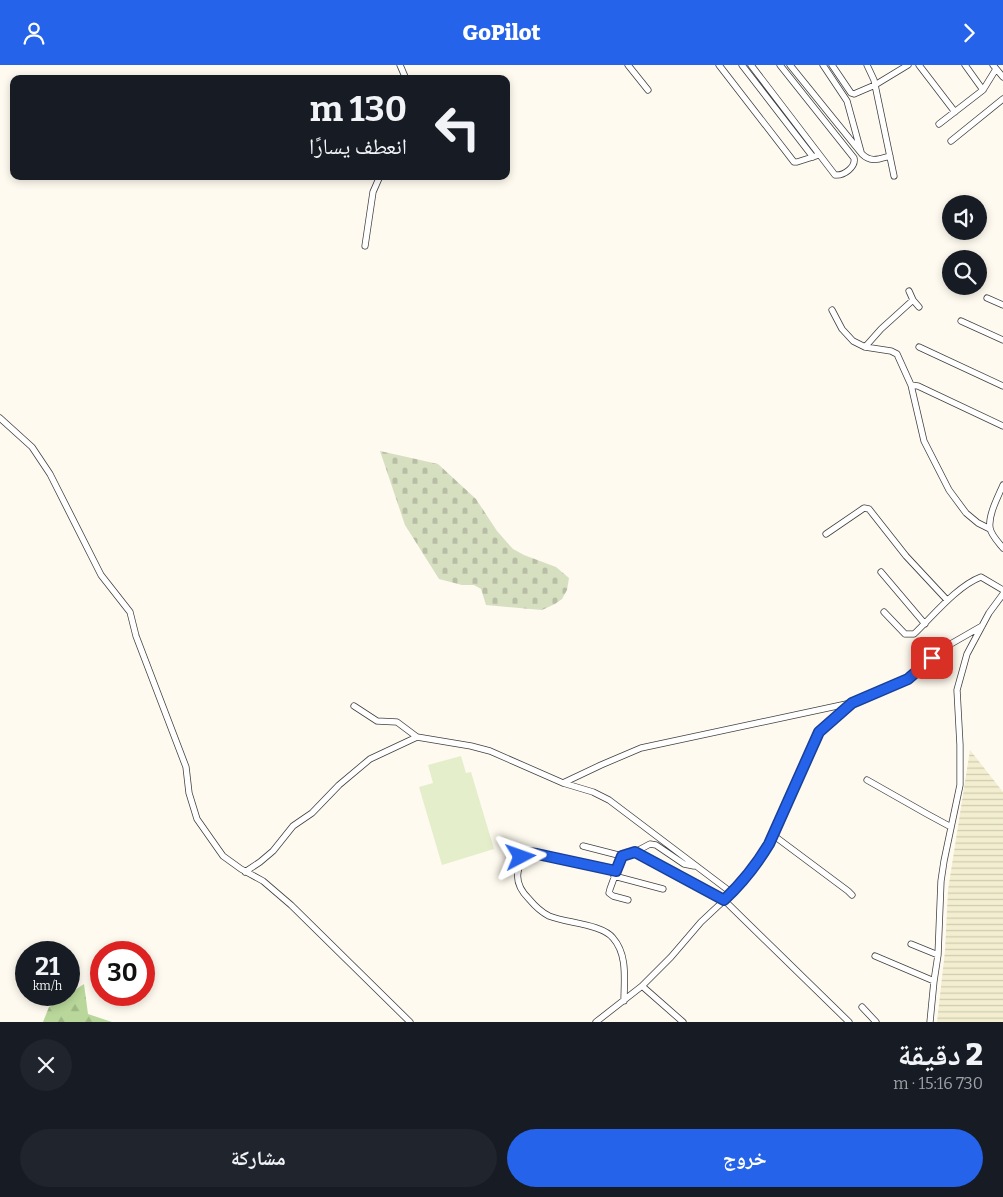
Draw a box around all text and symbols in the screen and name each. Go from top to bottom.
icon: person [20,19,48,47]
text: GoPilot [463,19,540,46]
icon: forward [955,19,983,47]
text: 130 m [310,88,407,130]
icon: left [425,95,490,160]
text: انعطف يسارًا [309,133,407,160]
map controls [942,195,987,295]
button: sound [942,195,987,240]
button: search [942,250,987,295]
pin [911,637,953,679]
icon: arrive [918,644,946,672]
position arrow [494,830,546,882]
speed limit sign: 30 [90,941,155,1006]
text: 21 [35,952,60,982]
text: km/h [33,979,62,993]
text: 2 دقيقة [898,1037,983,1073]
button: close [20,1039,72,1091]
text: 730 m · 15:16 [893,1074,983,1093]
button: مشاركة [20,1129,497,1187]
button: خروج [507,1129,983,1187]

